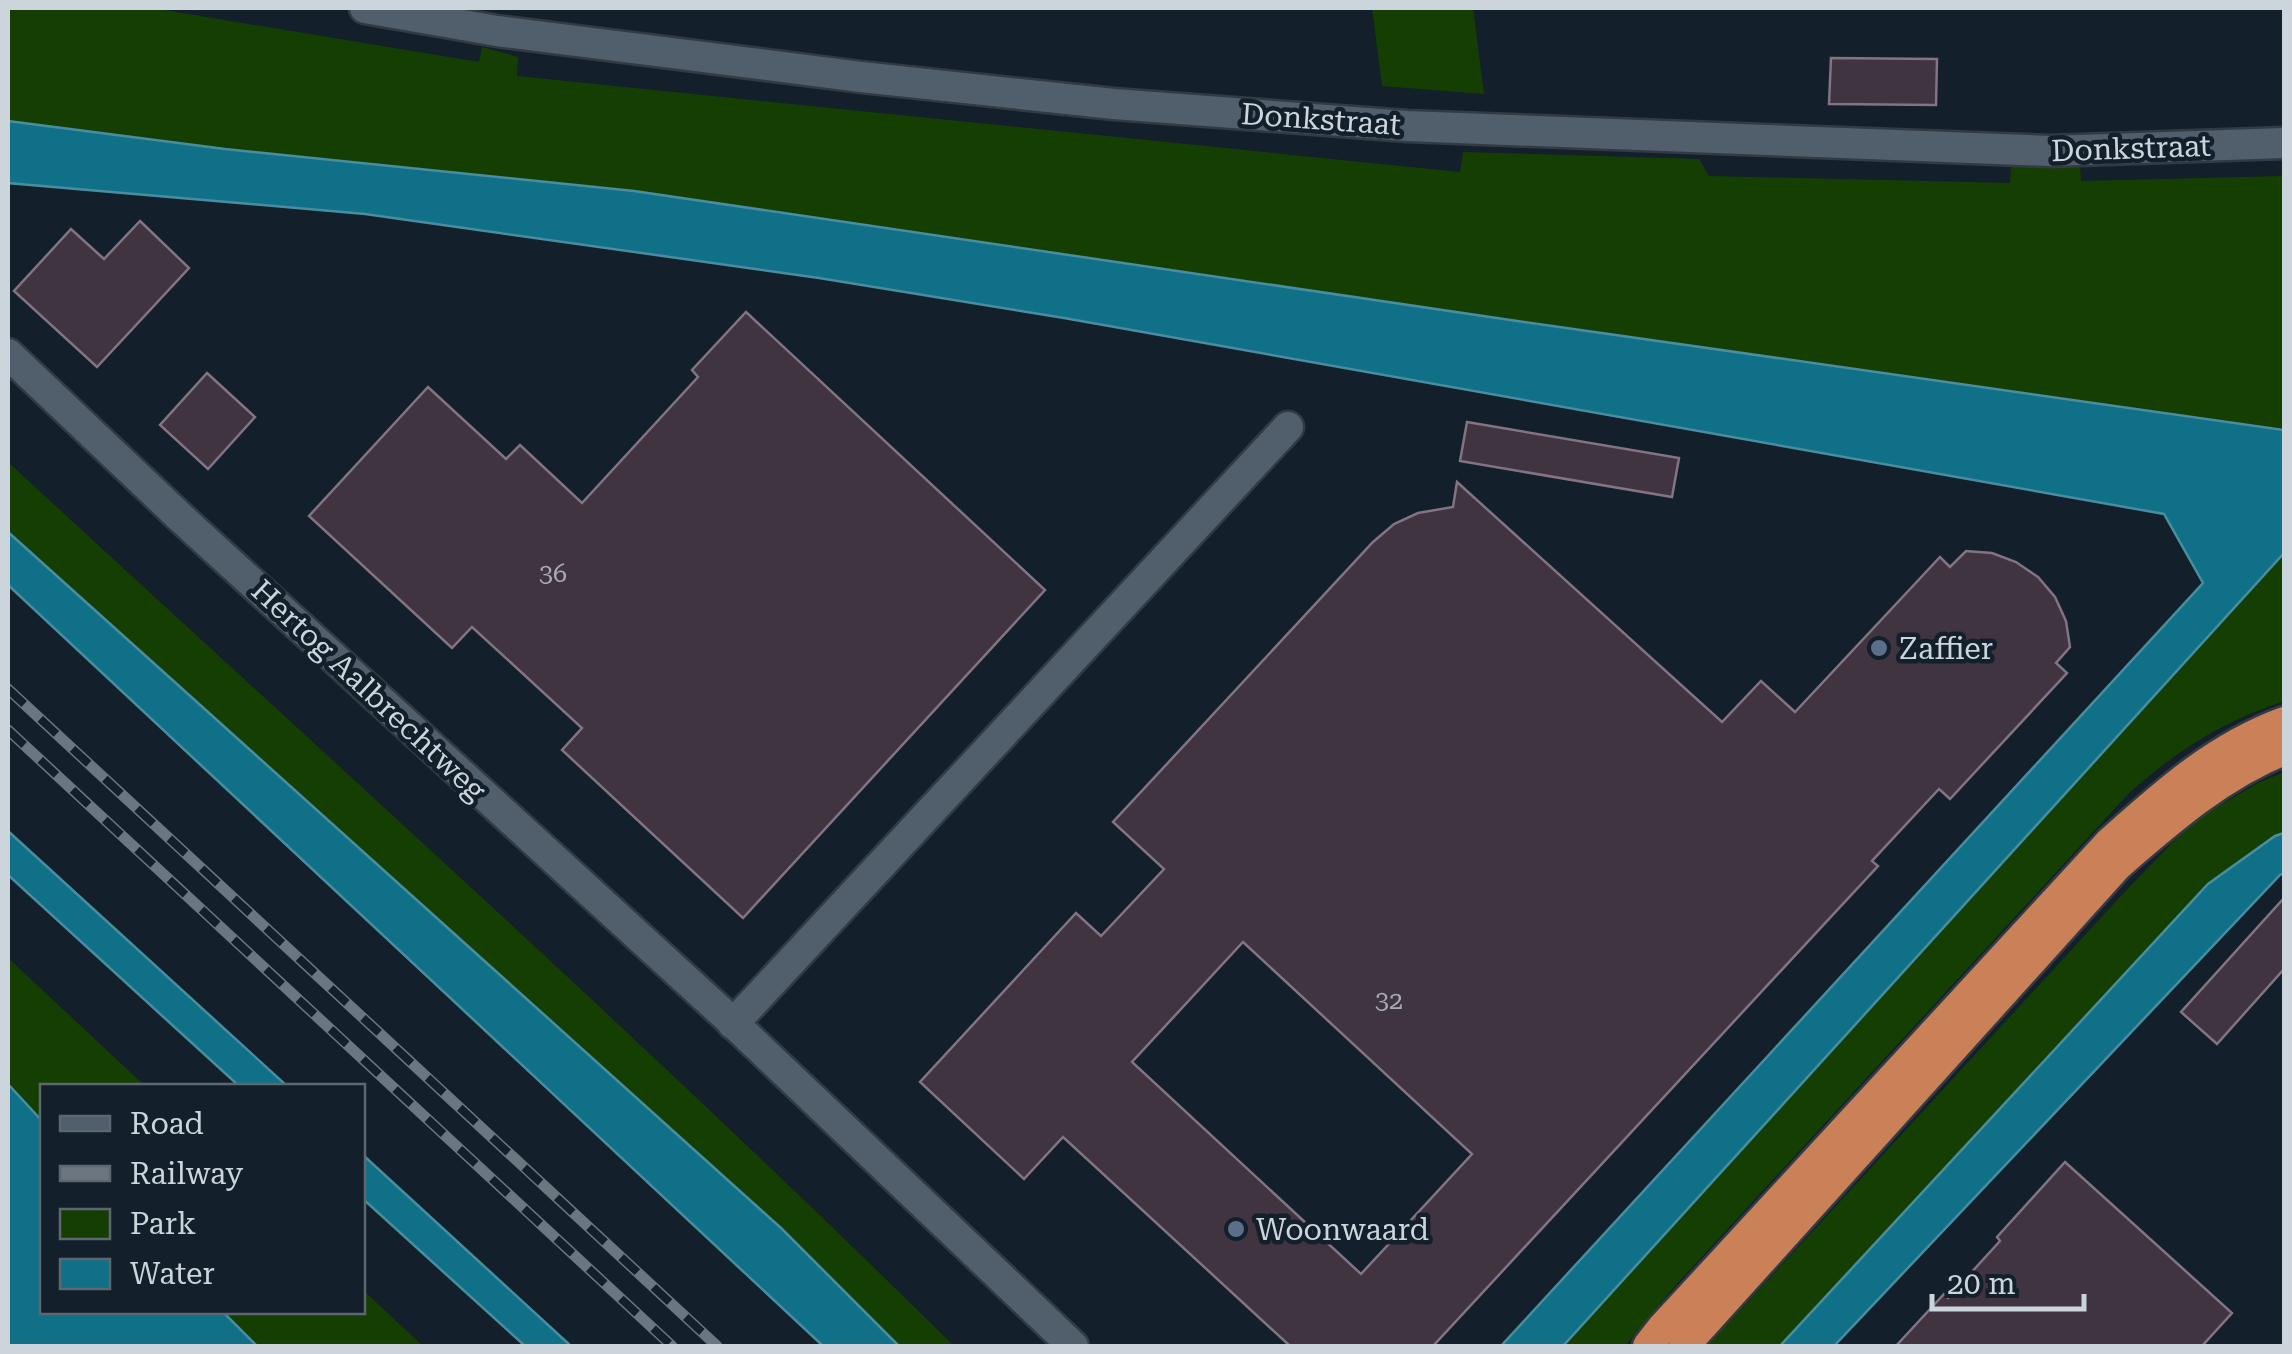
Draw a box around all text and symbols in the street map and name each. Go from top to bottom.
street label: Donkstraat [1240,96,1402,142]
street label: Donkstraat [2050,128,2212,168]
house number: 36 [539,559,567,588]
street label: Hertog Aalbrechtweg [245,572,493,808]
place label: Zaffier [1899,631,1993,666]
marker: Zaffier [1868,637,1890,659]
house number: 32 [1375,986,1403,1015]
legend [40,1084,365,1314]
text: Road [130,1106,204,1141]
text: Railway [130,1156,244,1191]
text: Park [130,1206,196,1241]
place label: Woonwaard [1256,1212,1429,1247]
marker: Woonwaard [1225,1218,1247,1240]
scale bar [1932,1249,2084,1311]
text: Water [130,1256,215,1291]
text: 20 m [1947,1266,2016,1301]

